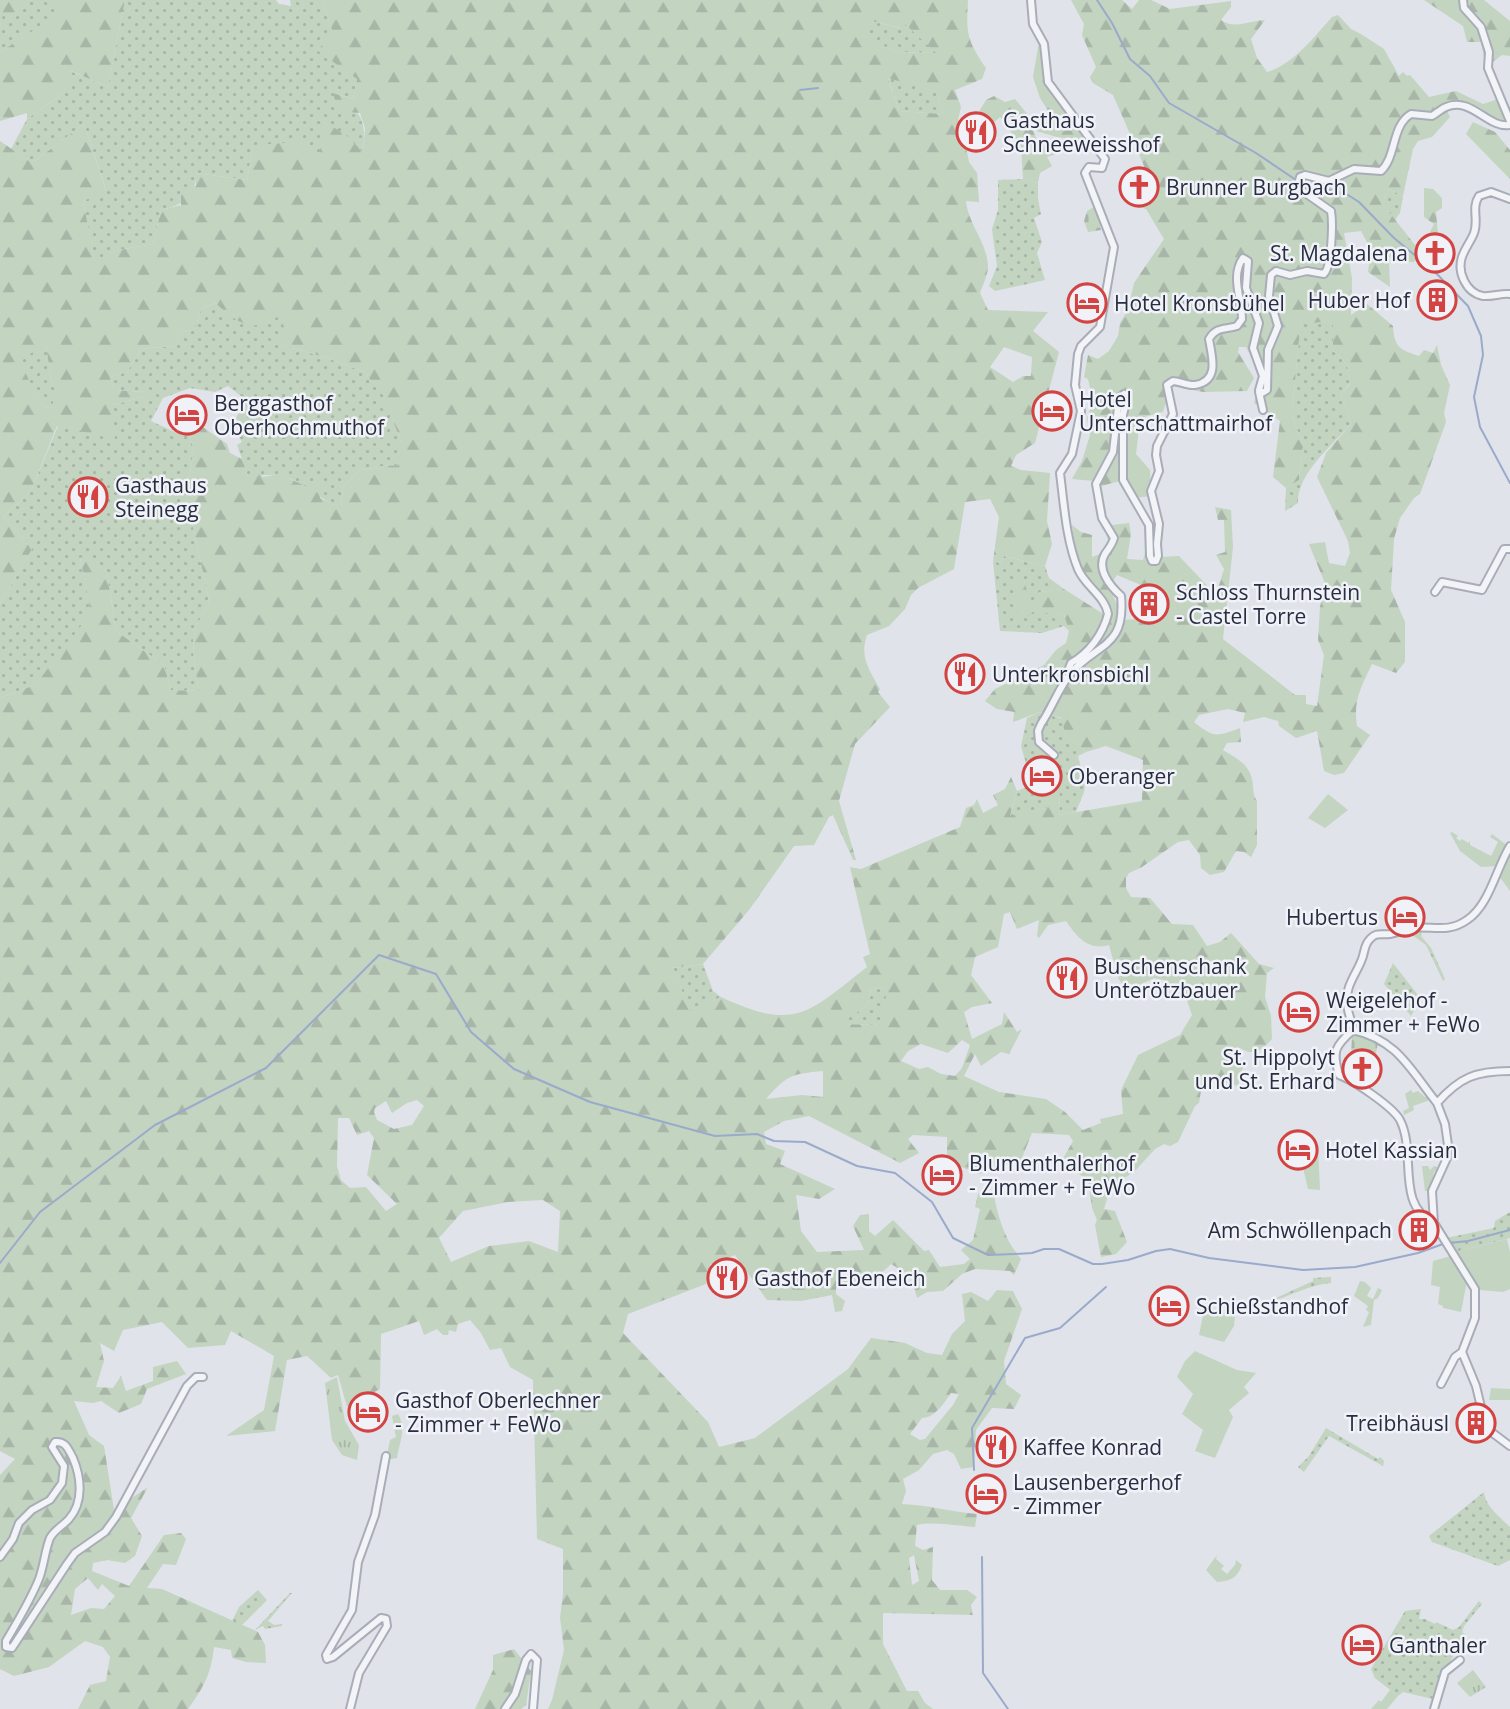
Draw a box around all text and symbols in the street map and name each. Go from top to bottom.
place label: Gasthaus Schneeweisshof [1003,106,1162,158]
restaurant icon: Gasthaus Schneeweisshof [955,111,997,153]
church icon: Brunner Burgbach [1118,166,1160,208]
place label: Brunner Burgbach [1166,173,1347,201]
church icon: St. Magdalena [1414,232,1456,274]
place label: St. Magdalena [1270,239,1408,267]
building icon: Huber Hof [1416,279,1458,321]
hotel icon: Hotel Kronsbühel [1066,282,1108,324]
place label: Huber Hof [1308,286,1412,314]
place label: Hotel Kronsbühel [1114,289,1285,317]
place label: Hotel Unterschattmairhof [1079,385,1274,437]
place label: Berggasthof Oberhochmuthof [214,389,386,441]
hotel icon: Hotel Unterschattmairhof [1031,390,1073,432]
hotel icon: Berggasthof Oberhochmuthof [166,394,208,436]
place label: Gasthaus Steinegg [115,471,207,523]
restaurant icon: Gasthaus Steinegg [67,476,109,518]
place label: Schloss Thurnstein - Castel Torre [1176,578,1360,630]
building icon: Schloss Thurnstein - Castel Torre [1128,583,1170,625]
restaurant icon: Unterkronsbichl [944,653,986,695]
place label: Unterkronsbichl [992,660,1150,688]
hotel icon: Oberanger [1021,755,1063,797]
place label: Oberanger [1069,762,1175,790]
hotel icon: Hubertus [1384,896,1426,938]
place label: Hubertus [1286,903,1378,931]
place label: Buschenschank Unterötzbauer [1094,952,1247,1004]
restaurant icon: Buschenschank Unterötzbauer [1046,957,1088,999]
place label: Weigelehof - Zimmer + FeWo [1326,986,1480,1038]
hotel icon: Weigelehof - Zimmer + FeWo [1278,991,1320,1033]
place label: St. Hippolyt und St. Erhard [1195,1043,1335,1095]
church icon: St. Hippolyt und St. Erhard [1341,1048,1383,1090]
hotel icon: Hotel Kassian [1277,1129,1319,1171]
place label: Hotel Kassian [1325,1136,1458,1164]
place label: Blumenthalerhof - Zimmer + FeWo [969,1149,1137,1201]
hotel icon: Blumenthalerhof - Zimmer + FeWo [921,1154,963,1196]
building icon: Am Schwöllenpach [1398,1209,1440,1251]
place label: Am Schwöllenpach [1208,1216,1392,1244]
restaurant icon: Gasthof Ebeneich [706,1257,748,1299]
place label: Gasthof Ebeneich [754,1264,926,1292]
hotel icon: Schießstandhof [1148,1285,1190,1327]
place label: Schießstandhof [1196,1292,1350,1320]
place label: Gasthof Oberlechner - Zimmer + FeWo [395,1386,601,1438]
hotel icon: Gasthof Oberlechner - Zimmer + FeWo [347,1391,389,1433]
building icon: Treibhäusl [1455,1402,1497,1444]
place label: Treibhäusl [1346,1409,1449,1437]
restaurant icon: Kaffee Konrad [975,1426,1017,1468]
place label: Kaffee Konrad [1023,1433,1162,1461]
place label: Lausenbergerhof - Zimmer [1013,1468,1183,1520]
hotel icon: Lausenbergerhof - Zimmer [965,1473,1007,1515]
hotel icon: Ganthaler [1341,1624,1383,1666]
place label: Ganthaler [1389,1631,1487,1659]

